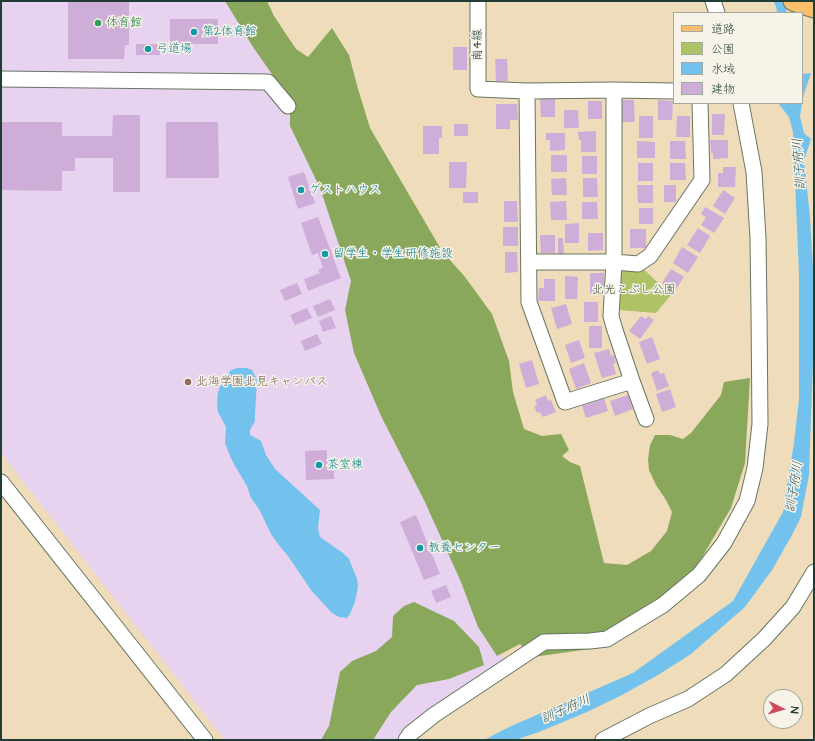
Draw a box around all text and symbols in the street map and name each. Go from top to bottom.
legend [673,12,803,104]
place label: 体育館 [106,16,142,30]
marker: 体育館 [93,18,103,28]
text: 道路 [711,21,735,38]
place label: 第2体育館 [202,25,257,39]
marker: 第2体育館 [189,27,199,37]
street label: 南4線 [471,29,485,61]
text: 公園 [711,41,735,58]
place label: 弓道場 [156,42,192,56]
marker: 弓道場 [143,44,153,54]
text: 水域 [711,61,735,78]
text: 建物 [711,81,735,98]
water label: 訓子府川 [790,138,810,190]
place label: ゲストハウス [309,183,381,197]
marker: ゲストハウス [296,185,306,195]
place label: 留学生・学生研修施設 [333,247,453,261]
marker: 留学生・学生研修施設 [320,249,330,259]
park label: 北光こぶし公園 [592,283,676,297]
place label: 北海学園北見キャンパス [196,375,328,389]
marker: 北海学園北見キャンパス [183,377,193,387]
place label: 茶室棟 [327,458,363,472]
marker: 茶室棟 [314,460,324,470]
water label: 訓子府川 [783,460,807,514]
place label: 教養センター [428,541,500,555]
marker: 教養センター [415,543,425,553]
north arrow [763,689,803,729]
water label: 訓子府川 [539,692,593,728]
text: N [787,706,802,714]

